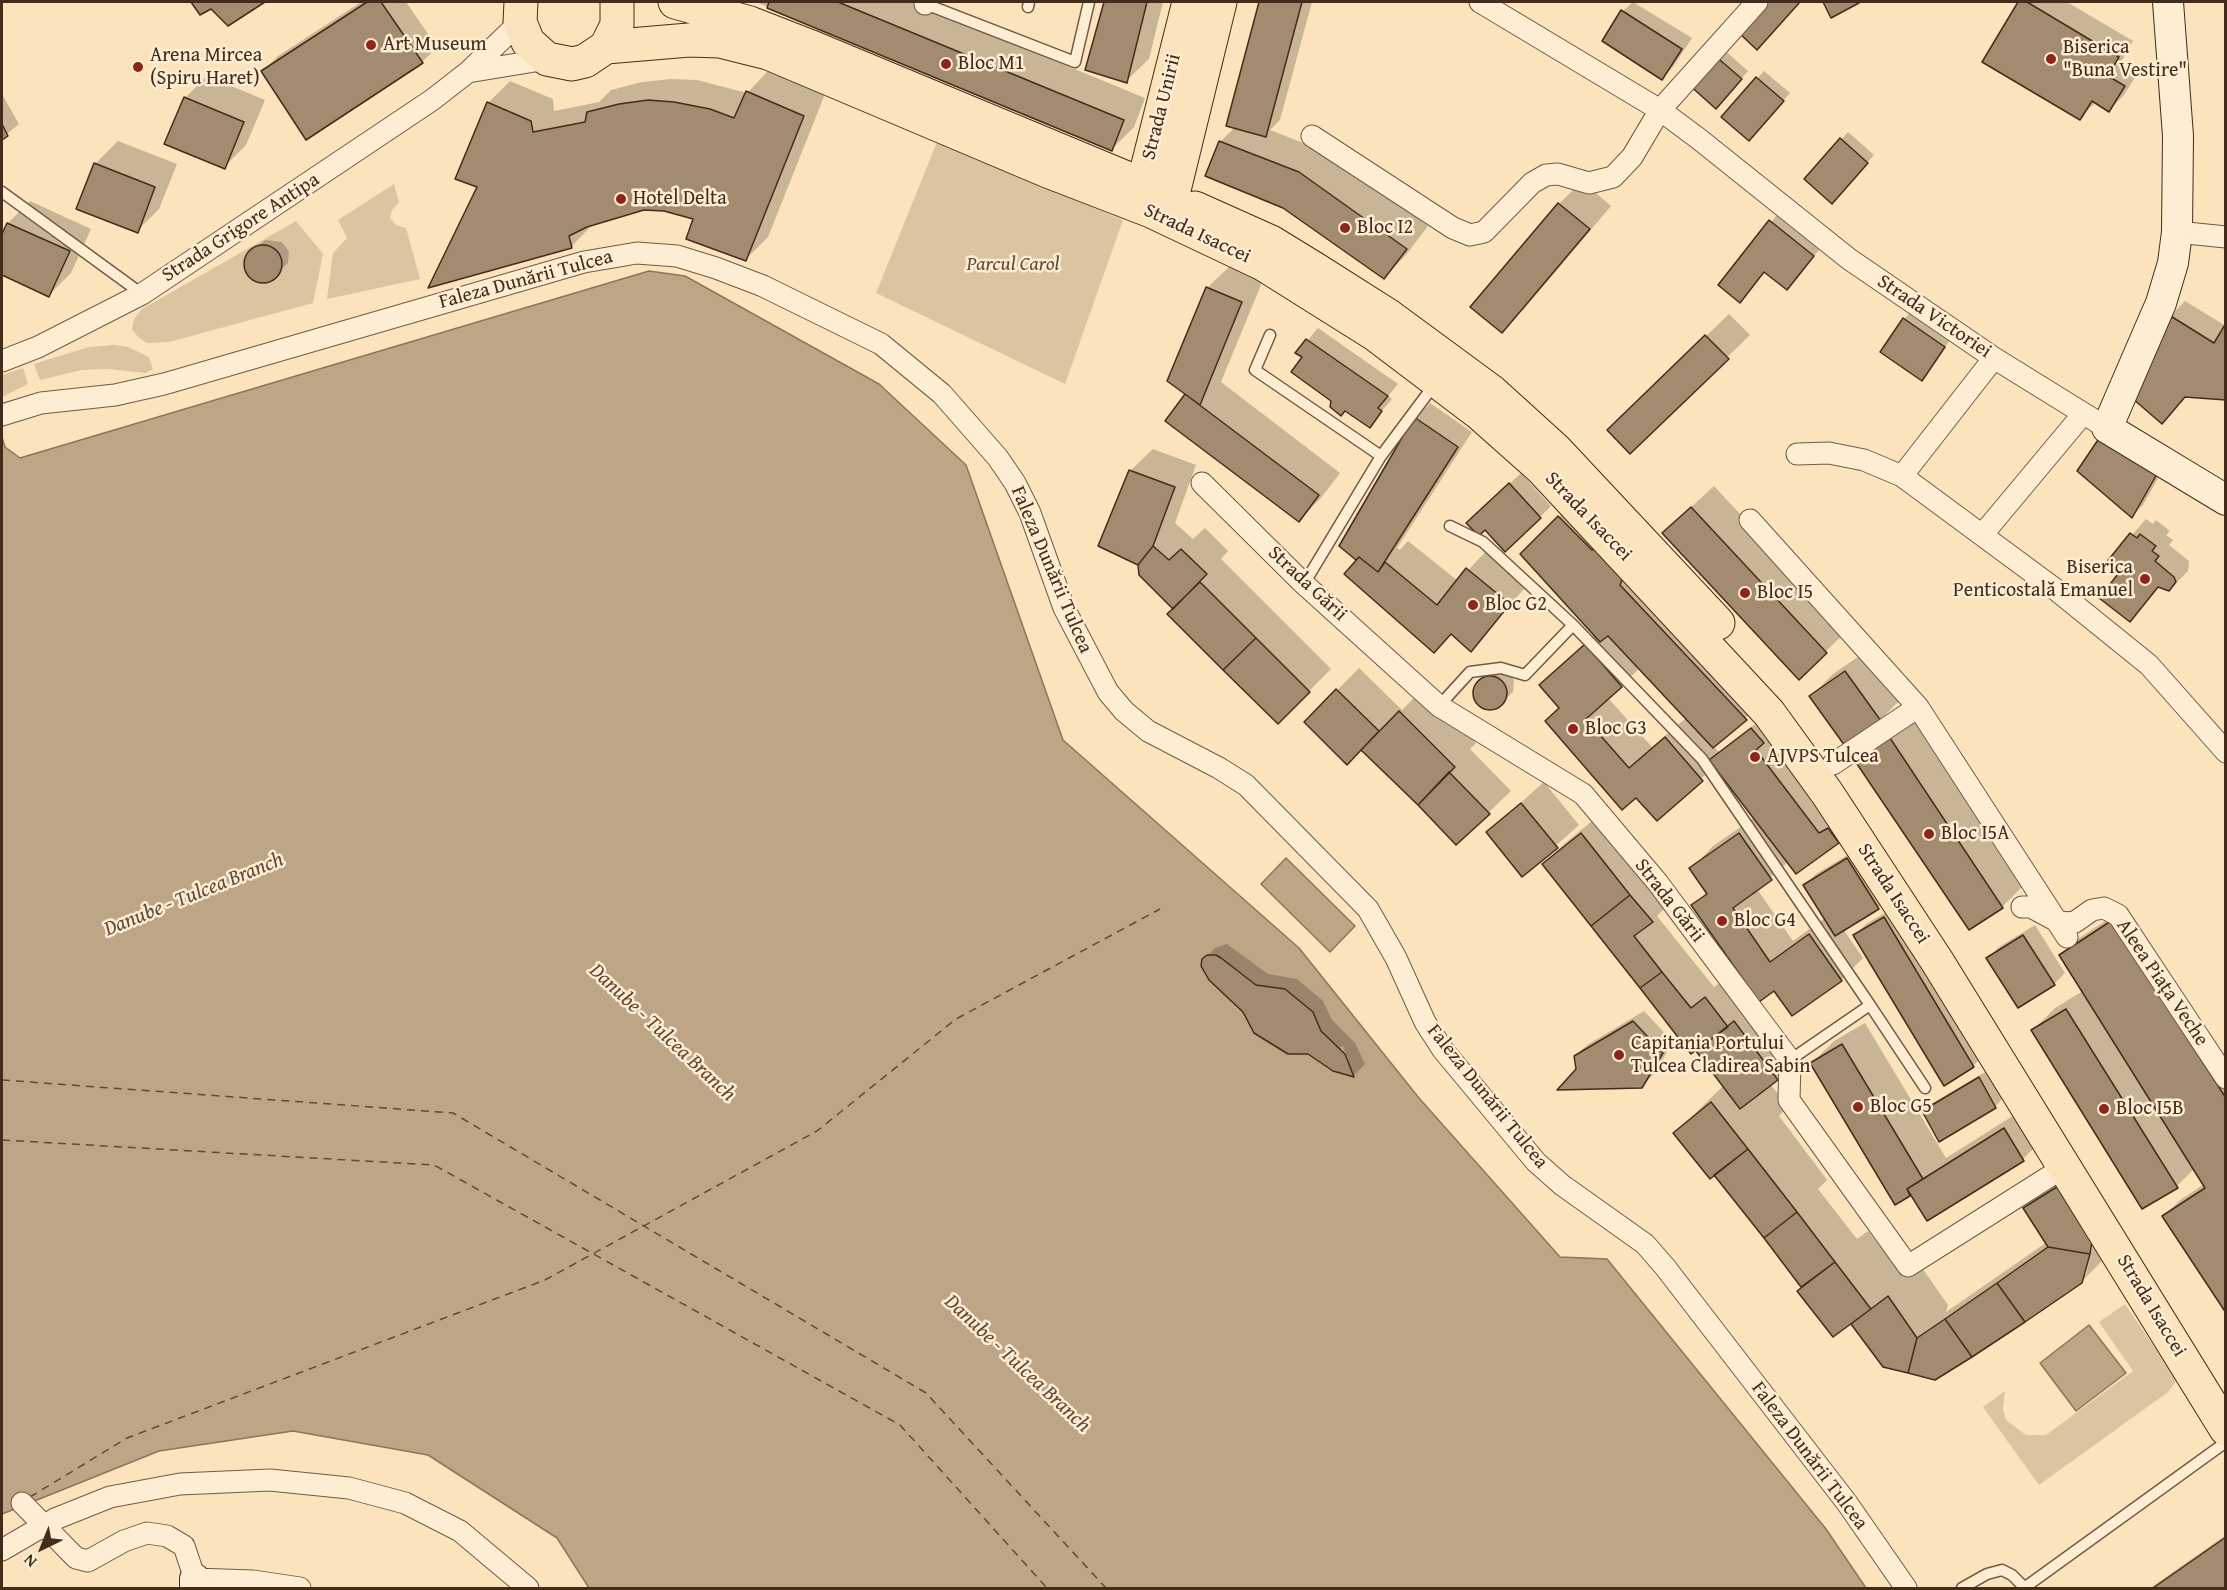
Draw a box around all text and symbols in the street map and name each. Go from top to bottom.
place label: Art Museum [383,33,487,57]
place label: Biserica "Buna Vestire" [2063,36,2187,83]
marker: Art Museum [364,38,378,52]
place label: Arena Mircea (Spiru Haret) [150,44,262,91]
place label: Bloc M1 [958,52,1024,76]
street label: Strada Unirii [1137,52,1187,162]
marker: Biserica "Buna Vestire" [2044,52,2058,66]
marker: Bloc M1 [939,57,953,71]
marker: Arena Mircea (Spiru Haret) [131,60,145,74]
street label: Strada Grigore Antipa [158,168,324,288]
place label: Hotel Delta [633,187,727,211]
marker: Hotel Delta [614,192,628,206]
street label: Strada Isaccei [1140,199,1254,269]
place label: Bloc I2 [1357,216,1413,240]
marker: Bloc I2 [1338,221,1352,235]
street label: Faleza Dunării Tulcea [436,245,616,315]
park label: Parcul Carol [967,253,1059,277]
street label: Strada Victoriei [1872,270,1996,364]
street label: Strada Isaccei [1539,467,1637,567]
street label: Faleza Dunării Tulcea [1005,483,1097,657]
street label: Strada Gării [1262,541,1352,627]
place label: Biserica Penticostală Emanuel [1953,556,2133,603]
marker: Biserica Penticostală Emanuel [2138,572,2152,586]
place label: Bloc I5 [1757,581,1813,605]
marker: Bloc I5 [1738,586,1752,600]
place label: Bloc G2 [1485,593,1547,617]
marker: Bloc G2 [1466,598,1480,612]
place label: Bloc G3 [1585,717,1647,741]
marker: Bloc G3 [1566,722,1580,736]
place label: AJVPS Tulcea [1767,745,1879,769]
marker: AJVPS Tulcea [1748,750,1762,764]
place label: Bloc I5A [1941,822,2009,846]
marker: Bloc I5A [1922,827,1936,841]
street label: Strada Isaccei [1852,839,1934,949]
water label: Danube - Tulcea Branch [101,848,287,942]
street label: Strada Gării [1629,854,1709,948]
place label: Bloc G4 [1734,909,1796,933]
marker: Bloc G4 [1715,914,1729,928]
street label: Aleea Piața Veche [2111,915,2213,1051]
water label: Danube - Tulcea Branch [584,959,740,1107]
street label: Faleza Dunării Tulcea [1421,1020,1553,1174]
place label: Capitania Portului Tulcea Cladirea Sabin [1631,1032,1811,1079]
marker: Capitania Portului Tulcea Cladirea Sabin [1612,1048,1626,1062]
place label: Bloc G5 [1870,1095,1932,1119]
place label: Bloc I5B [2116,1097,2184,1121]
marker: Bloc G5 [1851,1100,1865,1114]
marker: Bloc I5B [2097,1102,2111,1116]
street label: Strada Isaccei [2111,1250,2191,1362]
water label: Danube - Tulcea Branch [939,1290,1095,1438]
street label: Faleza Dunării Tulcea [1746,1377,1872,1535]
north arrow [12,1518,72,1578]
text: N [18,1549,42,1574]

